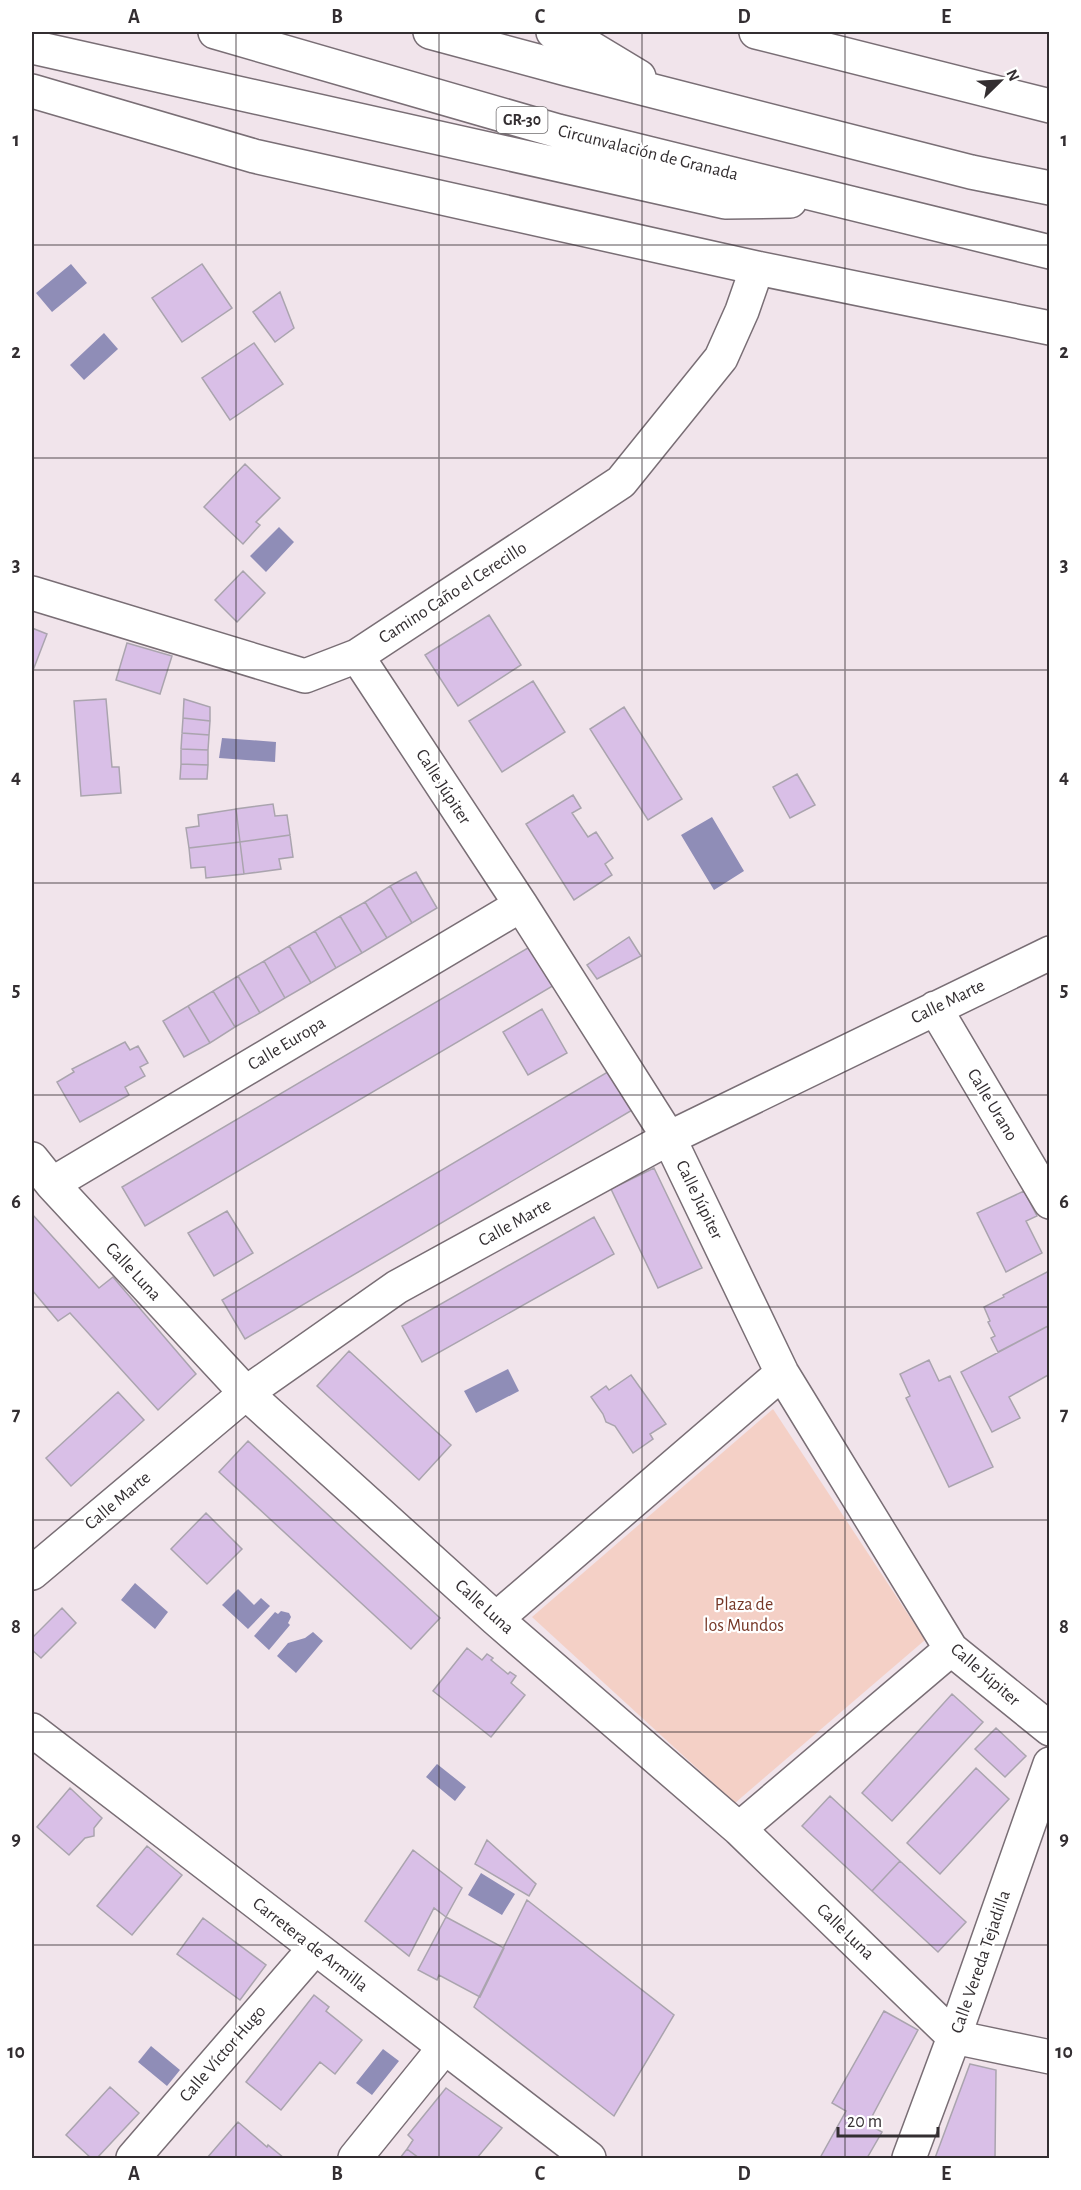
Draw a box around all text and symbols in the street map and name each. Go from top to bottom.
text: A [128,7,140,27]
text: B [331,7,343,27]
text: C [535,7,546,27]
text: D [737,7,751,27]
text: E [941,7,951,27]
north arrow [970,51,1030,111]
text: N [1003,67,1022,84]
road number: GR-30 [496,107,548,133]
street label: Circunvalación de Granada [556,122,740,184]
text: 1 [12,130,20,150]
text: 1 [1060,130,1068,150]
text: 2 [11,342,21,362]
text: 2 [1059,342,1069,362]
street label: Camino Caño el Cerecillo [376,539,530,647]
text: 3 [12,555,20,575]
text: 3 [1060,555,1068,575]
street label: Calle Júpiter [412,746,474,828]
text: 4 [11,767,21,787]
text: 4 [1059,767,1069,787]
street label: Calle Marte [908,976,988,1028]
text: 5 [12,980,20,1000]
text: 5 [1060,980,1068,1000]
street label: Calle Europa [245,1014,329,1074]
street label: Calle Urano [964,1066,1021,1144]
street label: Calle Júpiter [672,1158,726,1243]
text: 6 [11,1192,21,1212]
text: 6 [1059,1192,1069,1212]
street label: Calle Marte [476,1196,554,1250]
street label: Calle Luna [102,1240,164,1304]
text: 7 [12,1404,21,1424]
text: 7 [1060,1404,1069,1424]
street label: Calle Marte [82,1469,154,1533]
street label: Calle Luna [451,1576,517,1638]
park label: Plaza de los Mundos [704,1596,784,1635]
text: 8 [11,1617,21,1637]
text: 8 [1059,1617,1069,1637]
street label: Calle Júpiter [947,1640,1023,1710]
text: 9 [11,1829,21,1849]
text: 9 [1059,1829,1069,1849]
street label: Calle Vereda Tejadilla [948,1888,1014,2036]
street label: Carretera de Armilla [249,1895,371,1995]
street label: Calle Luna [813,1901,877,1963]
street label: Calle Víctor Hugo [176,2002,270,2106]
text: 10 [7,2042,25,2062]
text: 10 [1055,2042,1073,2062]
scale bar [838,2100,938,2138]
text: 20 m [847,2113,882,2131]
text: A [128,2164,140,2184]
text: B [331,2164,343,2184]
text: C [535,2164,546,2184]
text: D [737,2164,751,2184]
text: E [941,2164,951,2184]

